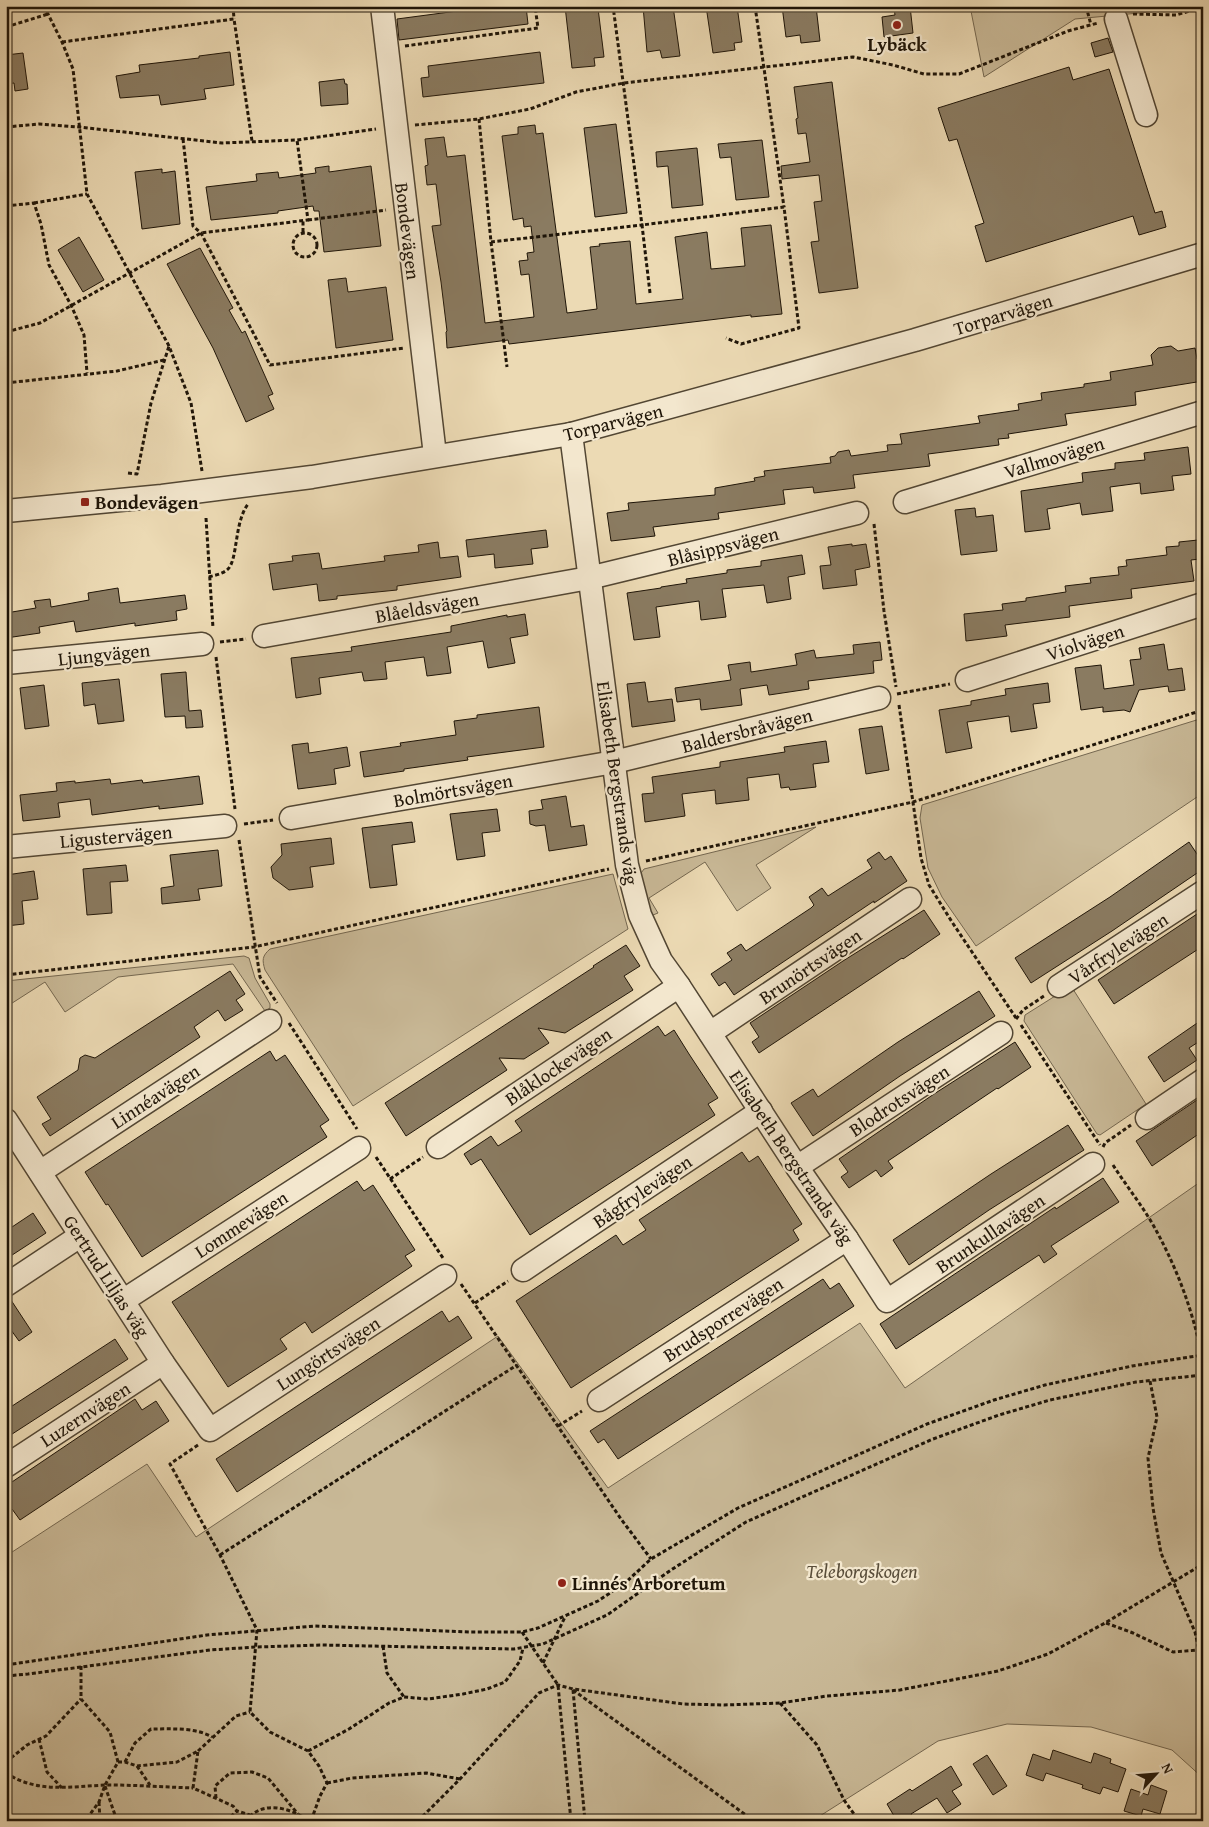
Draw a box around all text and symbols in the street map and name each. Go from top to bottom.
marker: Lybäck [891,19,903,31]
place label: Lybäck [867,30,927,58]
street label: Bondevägen [388,181,428,282]
street label: Torparvägen [950,286,1056,342]
street label: Torparvägen [560,396,666,448]
street label: Vallmovägen [1001,428,1108,485]
place label: Bondevägen [95,488,199,516]
marker: Bondevägen [79,496,91,508]
street label: Blåsippsvägen [665,519,782,573]
street label: Blåeldsvägen [373,584,481,630]
street label: Violvägen [1042,616,1128,668]
street label: Ljungvägen [57,635,152,673]
street label: Elisabeth Bergstrands väg [590,679,646,887]
street label: Baldersbråvägen [679,700,816,760]
street label: Bolmörtsvägen [391,766,515,814]
street label: Ligustervägen [59,817,174,855]
street label: Vårfrylevägen [1062,905,1174,991]
street label: Brunörtsvägen [753,921,867,1011]
street label: Blåklockevägen [499,1020,617,1112]
street label: Linnéavägen [105,1057,205,1135]
street label: Blodrotsvägen [843,1057,955,1143]
street label: Elisabeth Bergstrands väg [723,1064,861,1250]
street label: Bågfrylevägen [587,1147,697,1235]
street label: Lommevägen [189,1183,294,1265]
street label: Brunkullavägen [930,1186,1050,1280]
street label: Gertrud Liljas väg [57,1209,157,1343]
street label: Brudsporrevägen [657,1269,789,1368]
street label: Lungörtsvägen [271,1309,386,1397]
street label: Luzernvägen [34,1374,136,1454]
park label: Teleborgskogen [806,1557,918,1585]
place label: Linnés Arboretum [572,1569,726,1597]
marker: Linnés Arboretum [556,1577,568,1589]
north arrow [1132,1750,1182,1800]
text: N [1157,1760,1179,1777]

